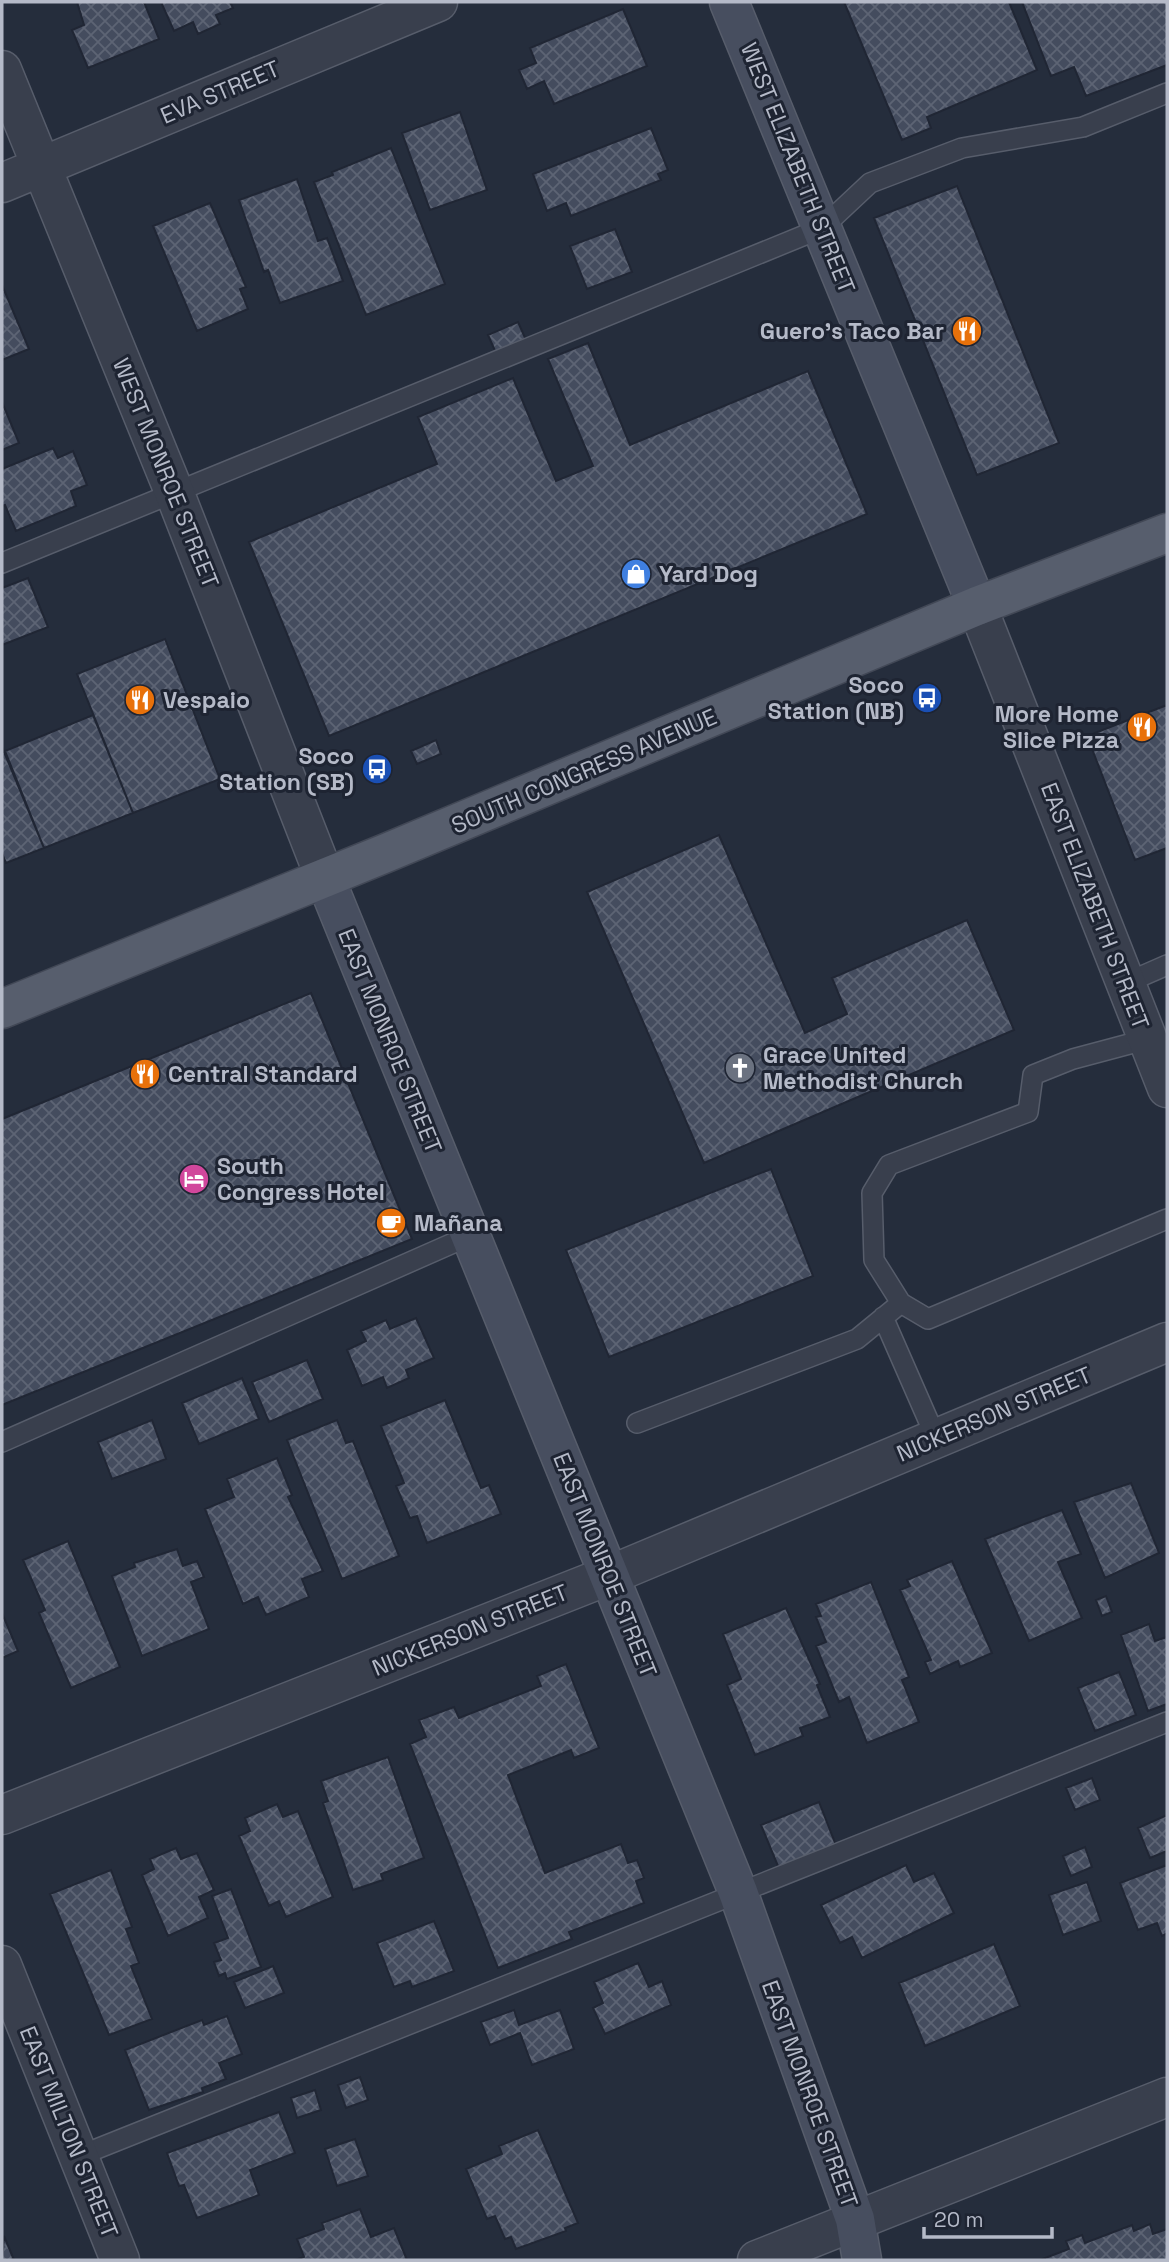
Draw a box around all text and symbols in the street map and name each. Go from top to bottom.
street label: WEST ELIZABETH STREET [734,38,862,298]
street label: EVA STREET [156,53,284,131]
restaurant icon: Guero's Taco Bar [950,314,984,348]
place label: Guero's Taco Bar [760,316,944,346]
street label: WEST MONROE STREET [106,354,226,592]
shop icon: Yard Dog [619,557,653,591]
place label: Yard Dog [659,559,758,589]
place label: Soco Station (NB) [768,670,904,726]
bus stop icon: Soco Station (NB) [910,681,944,715]
restaurant icon: Vespaio [123,683,157,717]
place label: Vespaio [163,685,250,715]
place label: More Home Slice Pizza [995,699,1119,755]
street label: SOUTH CONGRESS AVENUE [447,701,721,841]
restaurant icon: More Home Slice Pizza [1125,710,1159,744]
place label: Soco Station (SB) [219,741,354,797]
bus stop icon: Soco Station (SB) [360,752,394,786]
street label: EAST ELIZABETH STREET [1034,778,1156,1034]
street label: EAST MONROE STREET [331,924,449,1158]
place label: Grace United Methodist Church [763,1040,963,1096]
church icon: Grace United Methodist Church [723,1051,757,1085]
restaurant icon: Central Standard [128,1057,162,1091]
place label: Central Standard [168,1059,358,1089]
place label: South Congress Hotel [217,1151,385,1207]
hotel icon: South Congress Hotel [177,1162,211,1196]
cafe icon: Mañana [374,1206,408,1240]
place label: Mañana [414,1208,503,1238]
street label: NICKERSON STREET [892,1359,1096,1469]
street label: EAST MONROE STREET [546,1448,664,1682]
street label: NICKERSON STREET [368,1577,572,1683]
street label: EAST MONROE STREET [755,1976,865,2212]
street label: EAST MILTON STREET [13,2022,125,2242]
scale bar [924,2196,1052,2240]
text: 20 m [934,2206,984,2233]

